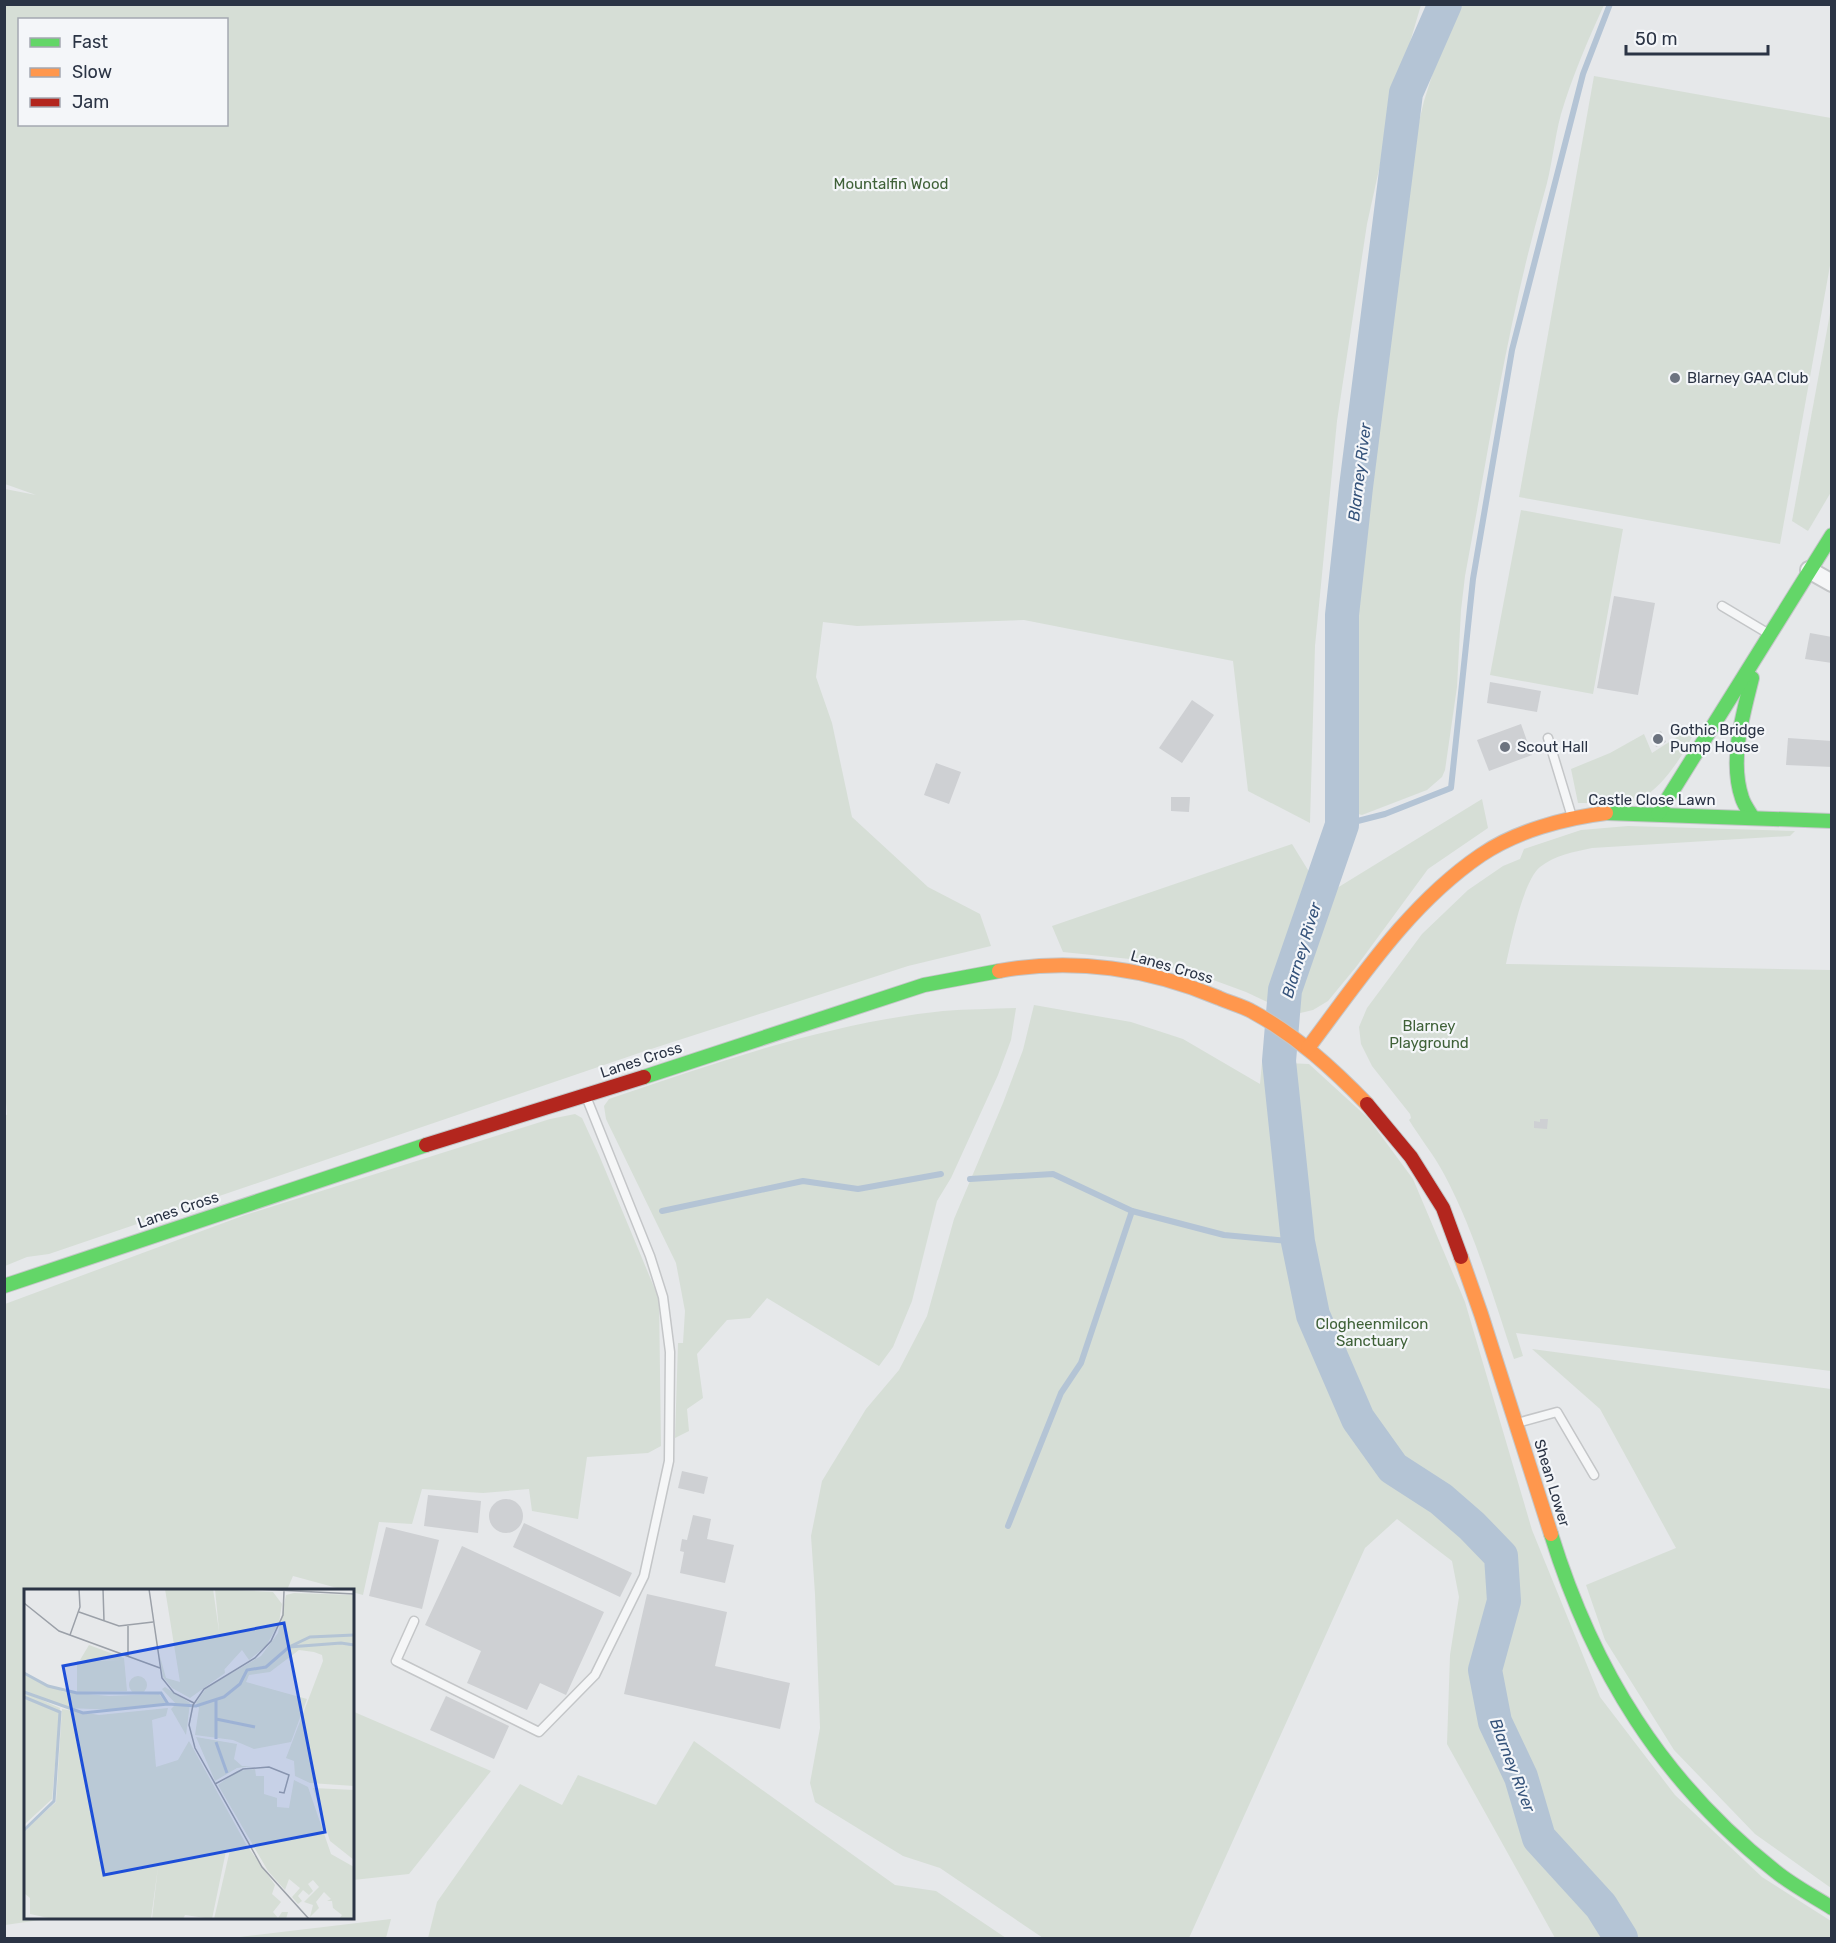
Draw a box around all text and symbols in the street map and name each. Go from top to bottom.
legend [18,18,228,126]
scale bar [1626,18,1768,56]
text: 50 m [1635,28,1678,50]
text: Fast [72,31,108,53]
text: Slow [72,61,112,83]
text: Jam [72,91,109,113]
park label: Mountalfin Wood [834,175,948,193]
place label: Blarney GAA Club [1687,369,1808,387]
marker: Blarney GAA Club [1668,371,1682,385]
water label: Blarney River [1344,421,1375,522]
place label: Gothic Bridge Pump House [1670,721,1765,756]
marker: Gothic Bridge Pump House [1651,732,1665,746]
place label: Scout Hall [1517,738,1588,756]
marker: Scout Hall [1498,740,1512,754]
street label: Castle Close Lawn [1588,791,1716,809]
water label: Blarney River [1278,899,1325,1000]
street label: Lanes Cross [1129,947,1216,987]
park label: Blarney Playground [1389,1017,1469,1052]
street label: Lanes Cross [598,1038,685,1082]
street label: Lanes Cross [135,1188,221,1232]
park label: Clogheenmilcon Sanctuary [1316,1315,1428,1350]
street label: Shean Lower [1530,1437,1574,1529]
inset map [24,1589,354,1919]
water label: Blarney River [1486,1716,1539,1816]

